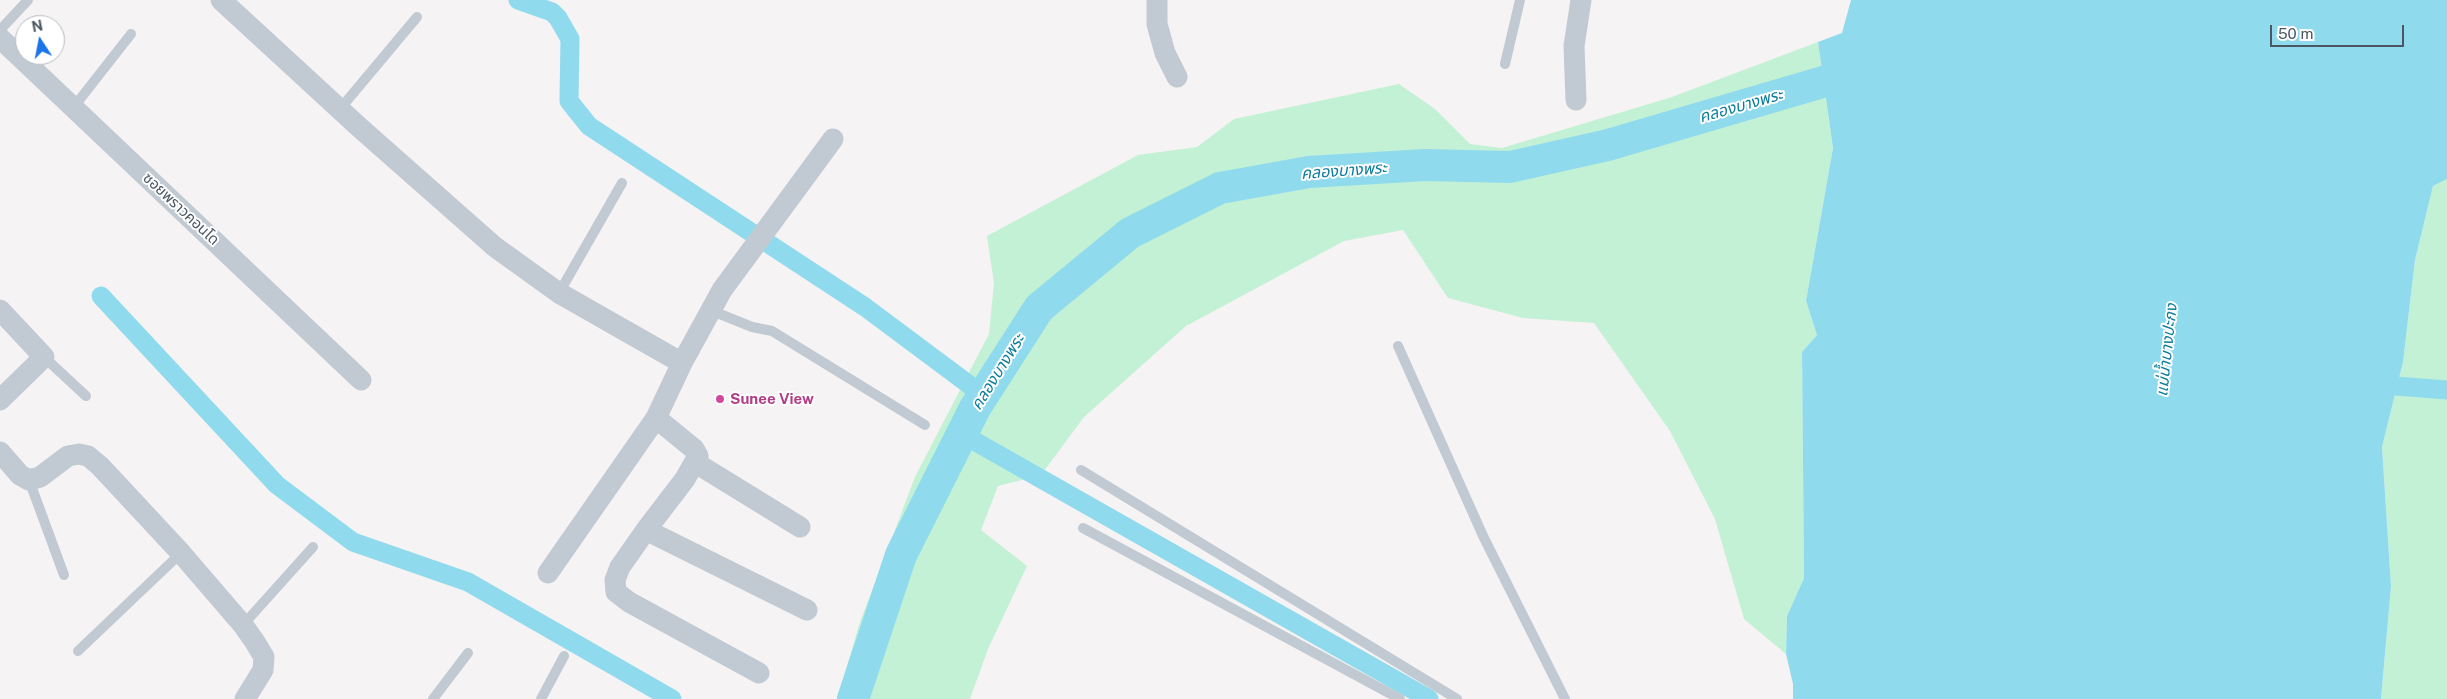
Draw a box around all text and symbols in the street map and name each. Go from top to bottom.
north arrow [15,15,65,65]
scale bar [2272,15,2406,47]
text: N [30,17,44,35]
text: 50 m [2278,25,2313,42]
water label: คลองบางพระ [1697,85,1785,127]
water label: คลองบางพระ [1301,158,1387,184]
street label: ซอยพราวคอนโด [139,169,223,249]
water label: แม่น้ำบางปะกง [2153,303,2181,397]
water label: คลองบางพระ [967,331,1029,413]
place label: Sunee View [730,390,814,408]
marker: Sunee View [714,393,726,405]

